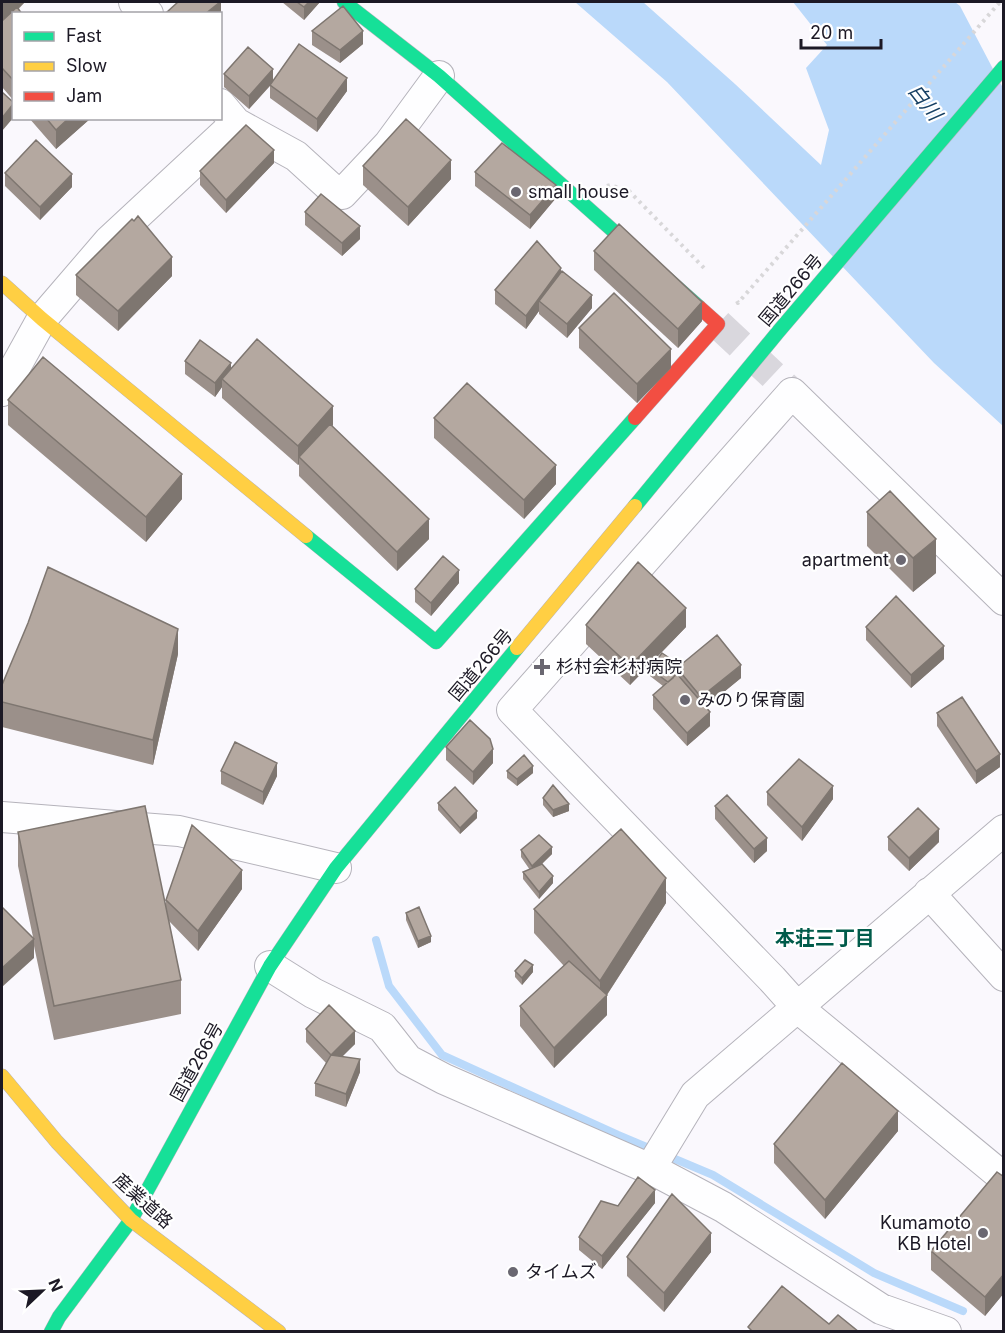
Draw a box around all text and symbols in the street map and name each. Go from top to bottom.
legend [12,12,222,120]
scale bar [801,12,880,50]
text: 20 m [810,22,853,43]
text: Fast [66,25,102,46]
text: Slow [66,55,107,76]
water label: 白川 [903,79,948,127]
text: Jam [66,85,102,106]
place label: small house [528,181,629,202]
marker: small house [509,185,523,199]
street label: 国道266号 [755,249,827,330]
place label: apartment [802,549,889,570]
marker: apartment [894,553,908,567]
street label: 国道266号 [445,624,517,705]
place label: 杉村会杉村病院 [556,656,682,677]
marker: 杉村会杉村病院 [533,658,551,676]
place label: みのり保育園 [697,689,805,710]
marker: みのり保育園 [678,693,692,707]
district label: 本荘三丁目 [775,926,875,950]
street label: 国道266号 [166,1018,227,1105]
street label: 産業道路 [110,1169,177,1233]
place label: Kumamoto KB Hotel [880,1212,971,1254]
marker: Kumamoto KB Hotel [976,1226,990,1240]
north arrow [12,1261,72,1321]
place label: タイムズ [525,1261,597,1282]
marker: タイムズ [506,1265,520,1279]
text: N [44,1276,67,1295]

